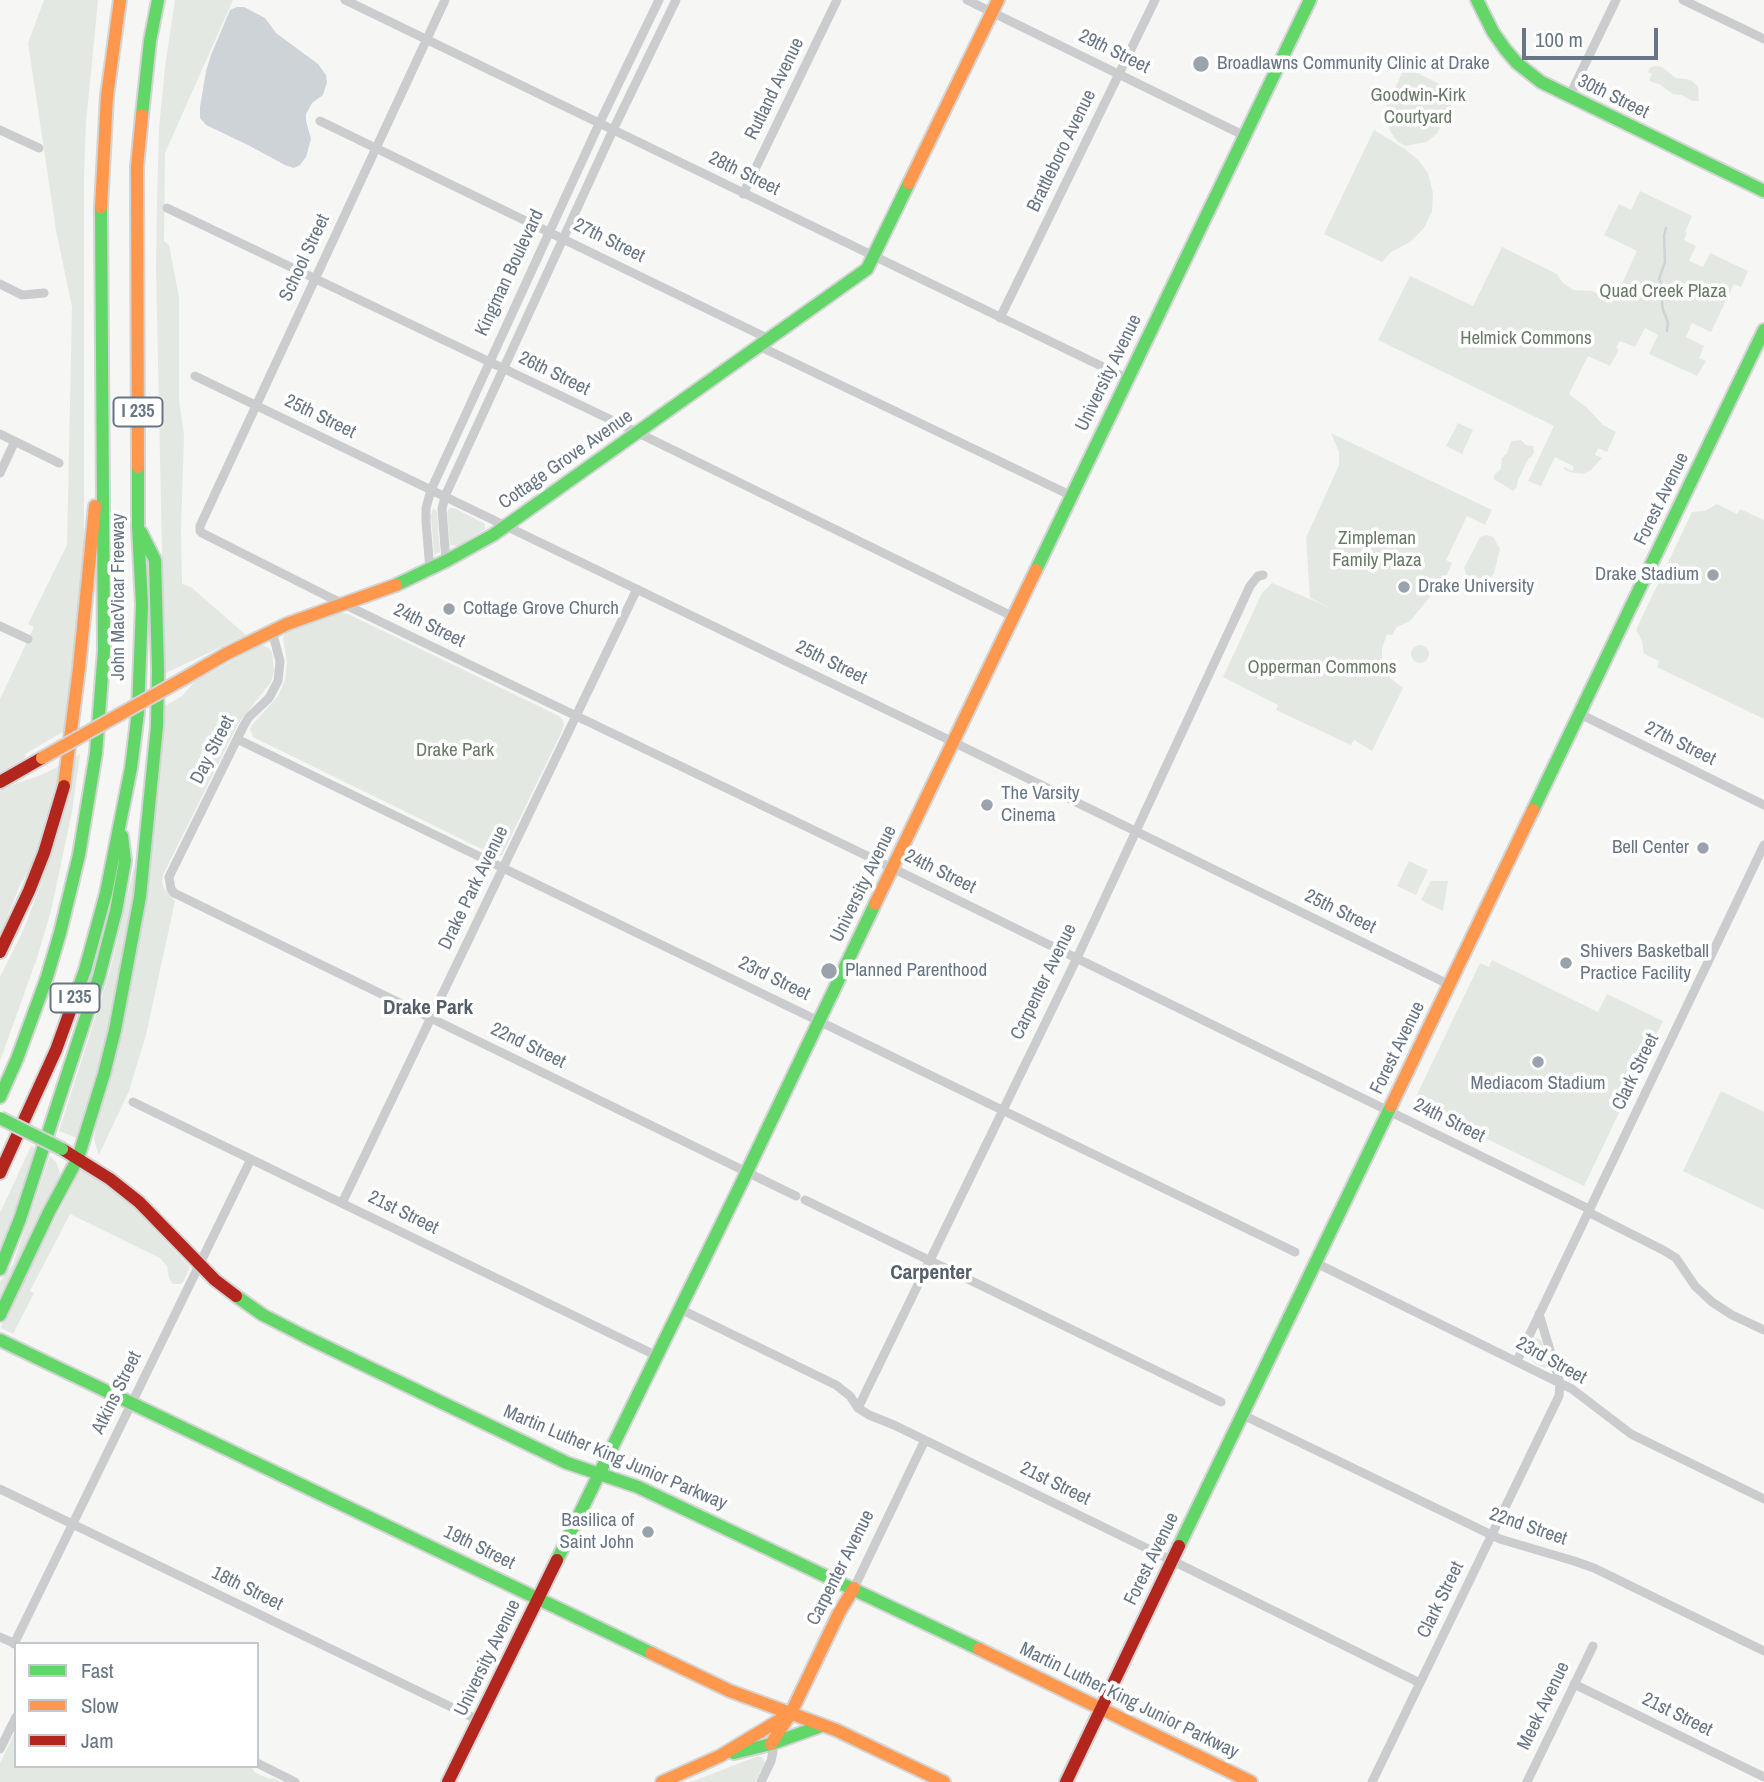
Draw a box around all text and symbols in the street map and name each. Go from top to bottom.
scale bar [1526,14,1662,58]
street label: 29th Street [1075,25,1153,79]
text: 100 m [1535,25,1583,54]
street label: Rutland Avenue [741,34,809,144]
place label: Broadlawns Community Clinic at Drake [1217,53,1490,75]
marker: Broadlawns Community Clinic at Drake [1191,54,1211,74]
street label: 30th Street [1574,70,1652,124]
park label: Goodwin-Kirk Courtyard [1370,85,1466,129]
street label: Brattleboro Avenue [1023,86,1101,216]
street label: 28th Street [705,147,783,201]
street label: Kingman Boulevard [471,206,549,340]
street label: School Street [275,211,335,305]
street label: 27th Street [570,214,648,268]
park label: Quad Creek Plaza [1599,281,1727,303]
street label: University Avenue [1071,311,1147,435]
park label: Helmick Commons [1460,328,1592,350]
street label: 26th Street [515,347,593,401]
street label: 25th Street [281,390,359,444]
road number: I 235 [114,398,162,426]
street label: Cottage Grove Avenue [495,405,637,515]
street label: Forest Avenue [1630,449,1694,549]
street label: John MacVicar Freeway [108,513,130,681]
park label: Zimpleman Family Plaza [1332,528,1422,572]
place label: Drake Stadium [1595,564,1699,586]
marker: Drake Stadium [1705,567,1721,583]
place label: Drake University [1418,576,1534,598]
marker: Drake University [1396,579,1412,595]
place label: Cottage Grove Church [463,598,619,620]
street label: 24th Street [390,599,468,653]
marker: Cottage Grove Church [441,601,457,617]
street label: 25th Street [792,636,870,690]
park label: Opperman Commons [1248,657,1396,679]
street label: Day Street [186,712,240,788]
street label: 27th Street [1641,717,1719,771]
park label: Drake Park [416,740,494,762]
place label: The Varsity Cinema [1001,783,1080,827]
marker: The Varsity Cinema [979,797,995,813]
street label: Drake Park Avenue [434,822,514,954]
street label: University Avenue [826,822,902,946]
place label: Bell Center [1612,837,1689,859]
marker: Bell Center [1695,840,1711,856]
street label: 24th Street [901,845,979,899]
street label: 25th Street [1301,885,1379,939]
street label: Carpenter Avenue [1006,920,1082,1044]
place label: Shivers Basketball Practice Facility [1580,941,1709,985]
street label: 23rd Street [734,952,814,1006]
marker: Shivers Basketball Practice Facility [1558,955,1574,971]
place label: Planned Parenthood [845,960,987,982]
marker: Planned Parenthood [819,961,839,981]
road number: I 235 [50,984,100,1013]
district label: Drake Park [383,995,473,1021]
street label: Forest Avenue [1366,998,1430,1098]
street label: 22nd Street [487,1018,569,1074]
street label: Clark Street [1608,1030,1664,1114]
marker: Mediacom Stadium [1530,1054,1546,1070]
place label: Mediacom Stadium [1470,1073,1606,1095]
street label: 24th Street [1410,1094,1488,1148]
street label: 21st Street [364,1186,442,1240]
district label: Carpenter [890,1260,972,1286]
street label: 23rd Street [1512,1332,1590,1390]
street label: Atkins Street [87,1348,147,1438]
street label: Martin Luther King Junior Parkway [500,1400,730,1516]
street label: 21st Street [1016,1457,1094,1511]
street label: 22nd Street [1486,1503,1570,1551]
street label: Carpenter Avenue [802,1507,880,1629]
street label: Forest Avenue [1120,1509,1184,1609]
place label: Basilica of Saint John [560,1510,634,1554]
street label: 19th Street [440,1521,518,1575]
marker: Basilica of Saint John [640,1524,656,1540]
street label: Clark Street [1413,1558,1469,1642]
street label: 18th Street [208,1562,286,1616]
street label: University Avenue [450,1596,526,1720]
street label: Martin Luther King Junior Parkway [1016,1638,1242,1764]
legend [14,1642,259,1768]
text: Fast [81,1656,114,1685]
street label: Meek Avenue [1513,1658,1575,1754]
street label: 21st Street [1638,1688,1716,1742]
text: Slow [81,1691,118,1720]
text: Jam [81,1726,114,1755]

